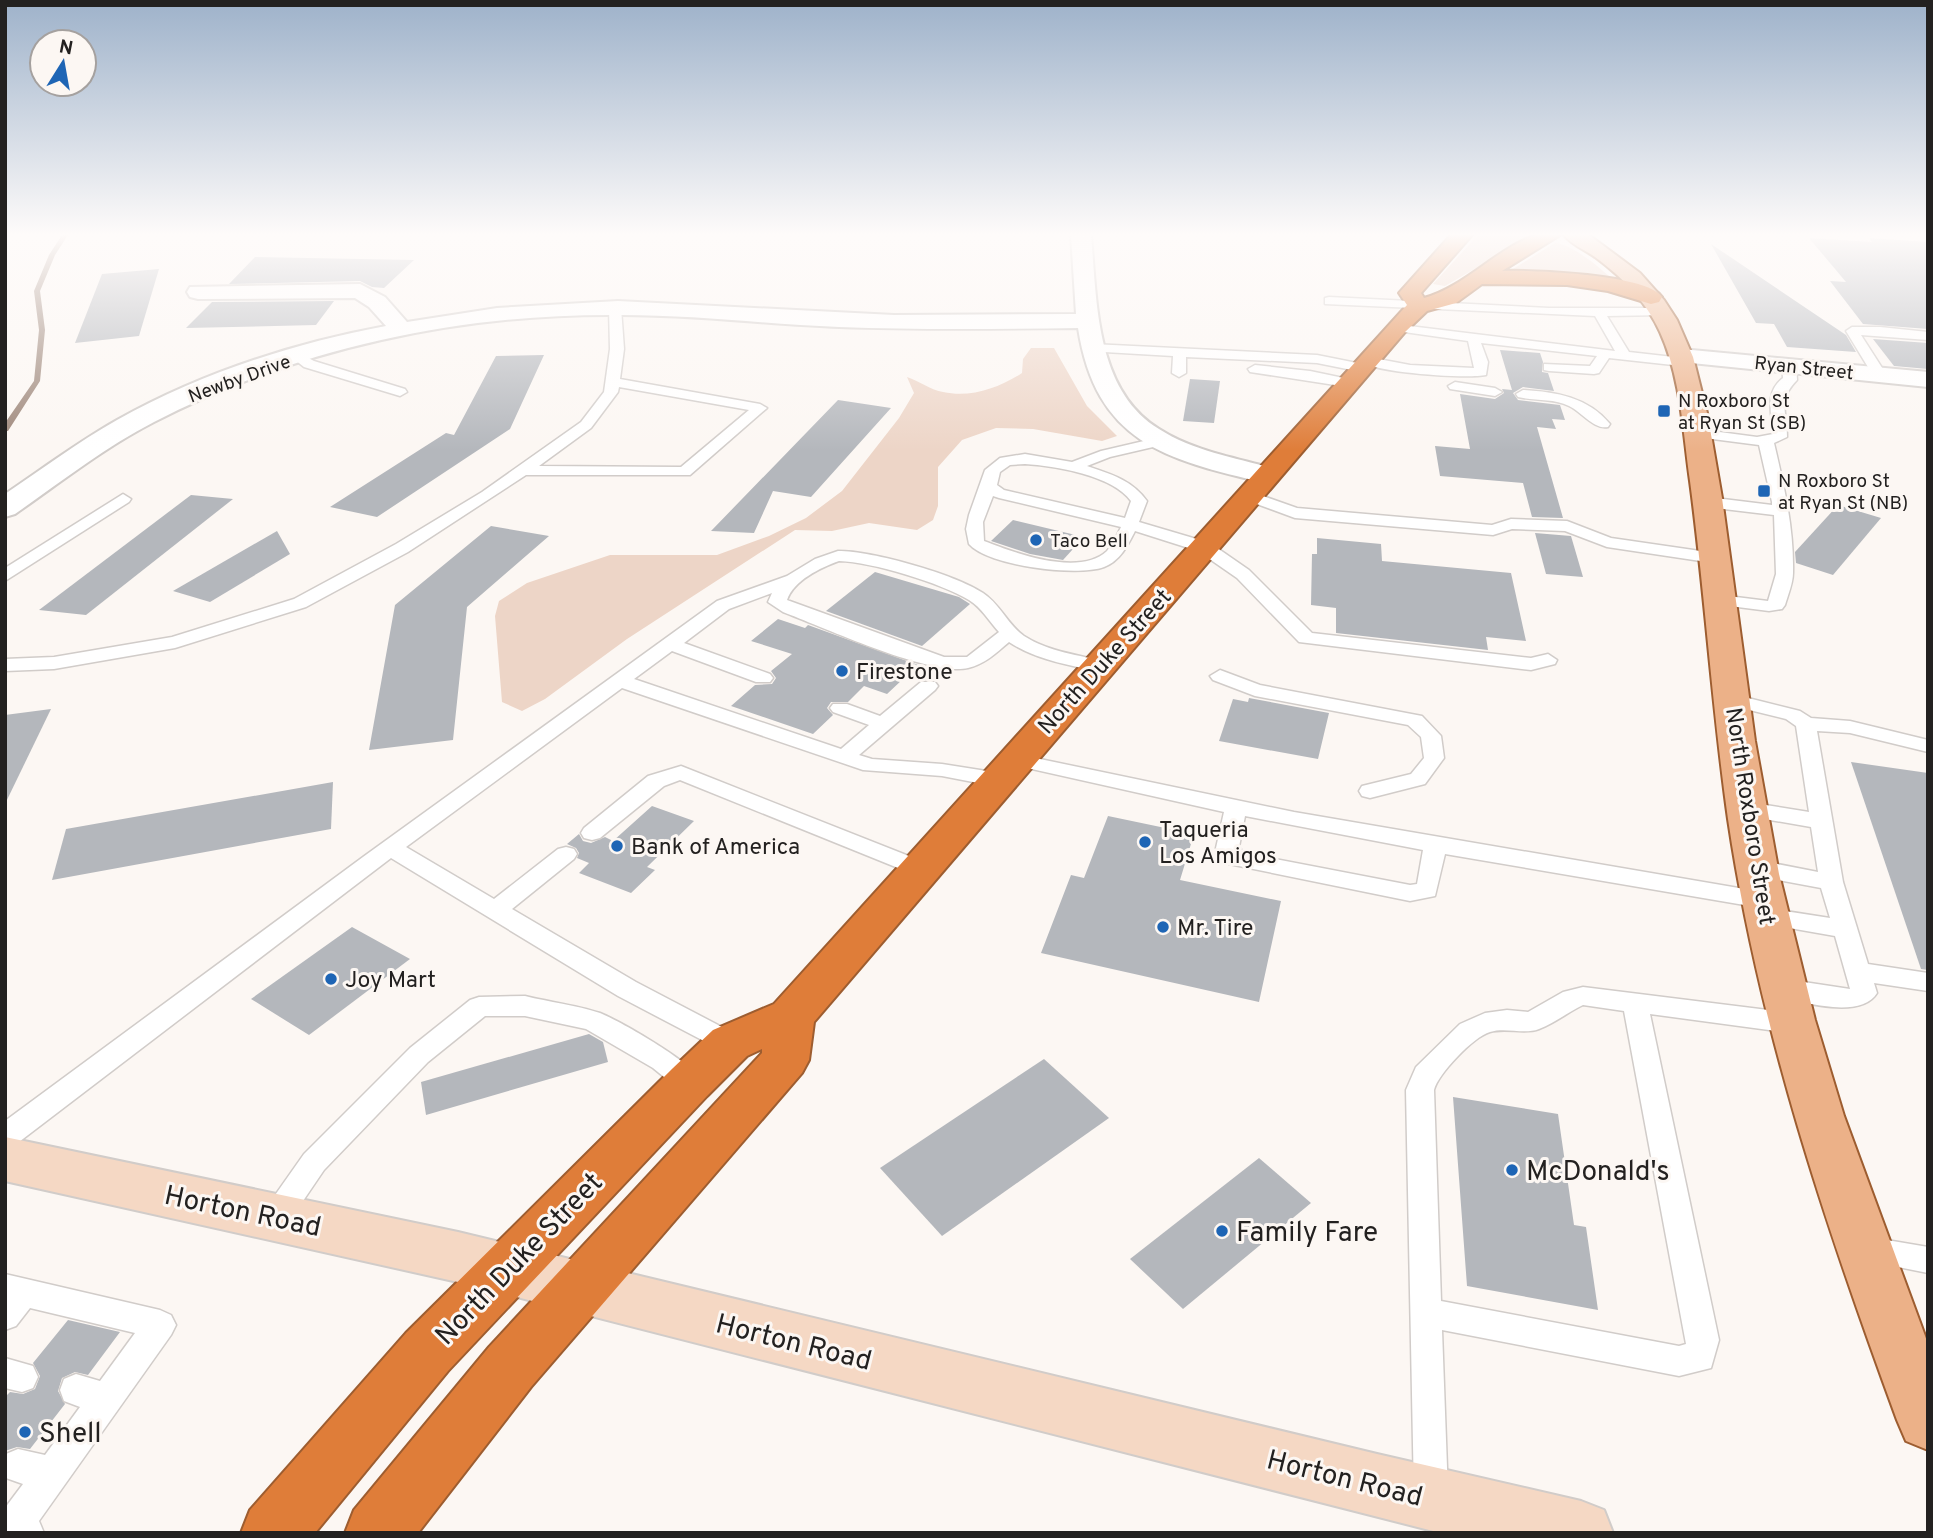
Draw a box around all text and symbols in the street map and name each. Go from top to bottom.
north arrow [28,28,98,98]
text: N [57,35,75,61]
street label: Newby Drive [185,350,294,409]
street label: Ryan Street [1753,352,1855,386]
place label: N Roxboro St at Ryan St (SB) [1678,390,1806,436]
marker: N Roxboro St at Ryan St (SB) [1656,403,1672,419]
place label: N Roxboro St at Ryan St (NB) [1778,470,1908,516]
marker: N Roxboro St at Ryan St (NB) [1756,483,1772,499]
place label: Taco Bell [1050,530,1128,554]
marker: Taco Bell [1028,532,1044,548]
street label: North Duke Street [1033,584,1179,742]
place label: Firestone [856,659,953,688]
marker: Firestone [834,663,850,679]
street label: North Roxboro Street [1717,706,1780,927]
place label: Taqueria Los Amigos [1159,817,1277,872]
place label: Bank of America [631,834,800,863]
marker: Taqueria Los Amigos [1137,834,1153,850]
marker: Bank of America [609,838,625,854]
place label: Mr. Tire [1177,915,1253,944]
marker: Mr. Tire [1155,919,1171,935]
place label: Joy Mart [345,967,436,996]
marker: Joy Mart [323,971,339,987]
place label: McDonald's [1526,1155,1670,1191]
marker: McDonald's [1504,1162,1520,1178]
street label: North Duke Street [428,1166,612,1354]
street label: Horton Road [161,1179,324,1247]
place label: Family Fare [1236,1216,1378,1252]
marker: Family Fare [1214,1223,1230,1239]
street label: Horton Road [712,1307,875,1381]
place label: Shell [39,1417,102,1453]
marker: Shell [17,1424,33,1440]
street label: Horton Road [1263,1443,1426,1517]

